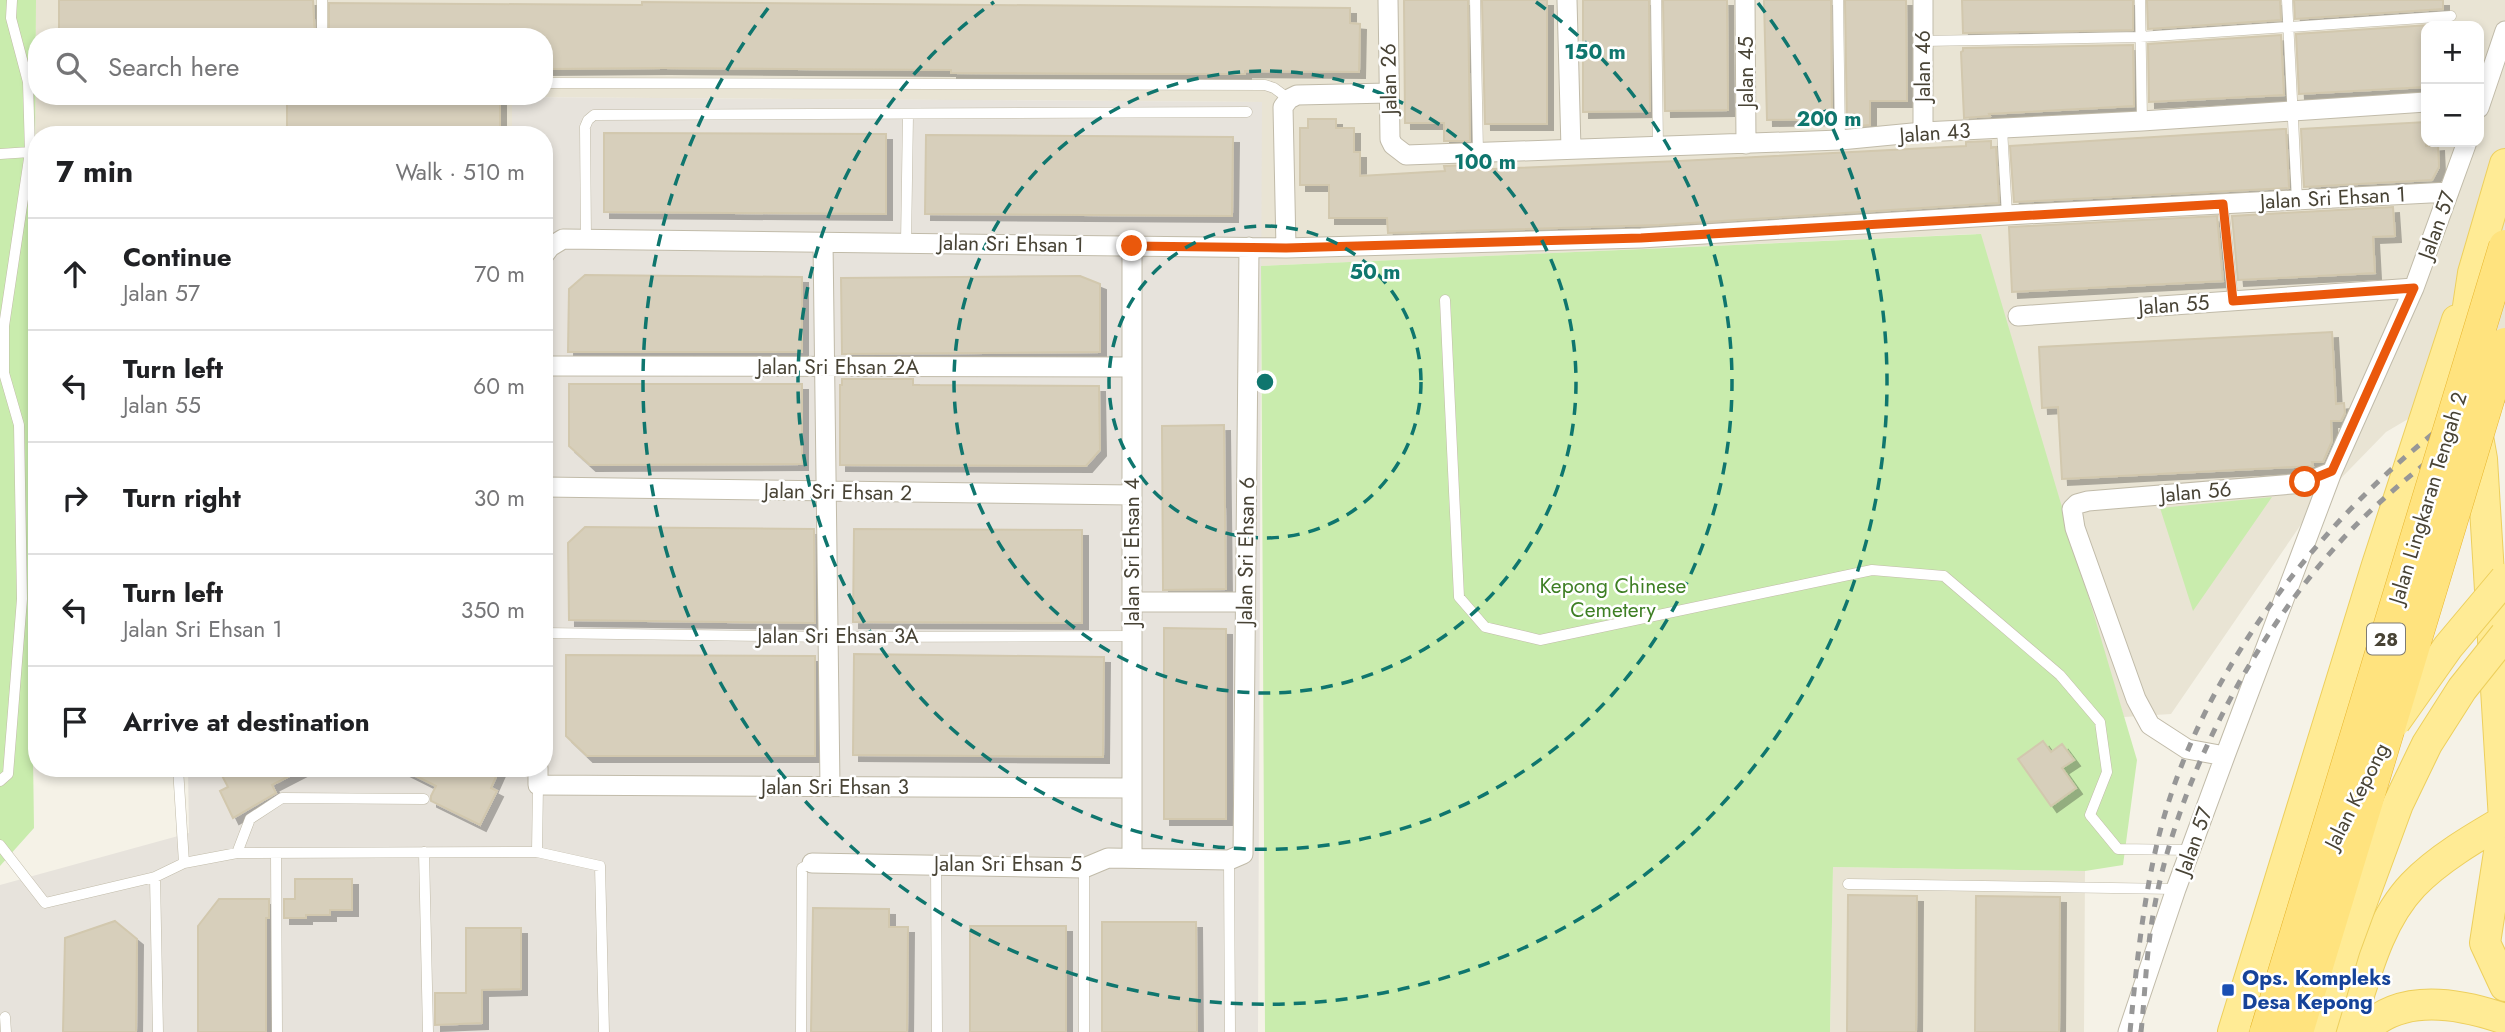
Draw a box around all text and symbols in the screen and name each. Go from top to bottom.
map controls [2421,21,2484,147]
button: + [2421,21,2484,84]
search box [28,28,553,105]
street label: Jalan 46 [1908,30,1938,105]
street label: Jalan 45 [1731,36,1761,111]
text: 150 m [1564,37,1626,67]
street label: Jalan 26 [1373,43,1405,118]
icon: search [52,48,90,86]
text: Search here [108,48,240,86]
button: − [2421,84,2484,147]
text: 200 m [1796,104,1862,134]
street label: Jalan 43 [1895,116,1972,151]
text: 100 m [1454,147,1516,177]
text: 7 min [56,150,133,193]
text: Walk · 510 m [395,155,525,189]
street label: Jalan Sri Ehsan 1 [2256,179,2407,217]
street label: Jalan 57 [2410,187,2463,266]
street label: Jalan Sri Ehsan 1 [935,228,1084,260]
route end [1116,230,1147,261]
text: Continue [123,238,232,276]
icon: ahead [56,255,94,293]
text: 70 m [474,257,525,291]
text: 50 m [1350,257,1400,287]
text: Jalan 57 [123,276,200,310]
street label: Jalan 55 [2135,288,2211,323]
text: Turn left [123,350,223,388]
street label: Jalan Sri Ehsan 2A [754,352,919,382]
icon: left [56,367,94,405]
text: 60 m [473,369,525,403]
centre of rings [1253,370,1277,394]
text: Jalan 55 [123,388,201,422]
street label: Jalan Lingkaran Tengah 2 [2381,388,2475,611]
route start [2289,466,2320,497]
street label: Jalan 56 [2156,474,2233,510]
street label: Jalan Sri Ehsan 2 [761,476,912,508]
street label: Jalan Sri Ehsan 6 [1230,477,1262,628]
street label: Jalan Sri Ehsan 4 [1117,478,1147,629]
icon: right [56,479,94,517]
text: Turn right [123,479,241,517]
text: 30 m [474,481,525,515]
park label: Kepong Chinese Cemetery [1540,571,1687,625]
text: Turn left [123,574,223,612]
icon: left [56,591,94,629]
text: 350 m [461,593,525,627]
text: Jalan Sri Ehsan 1 [123,612,283,646]
street label: Jalan Sri Ehsan 3A [754,621,919,651]
road number: 28 [2367,624,2405,654]
icon: arrive [56,703,94,741]
text: Arrive at destination [123,703,370,741]
street label: Jalan Kepong [2316,738,2397,857]
street label: Jalan Sri Ehsan 3 [758,772,909,802]
street label: Jalan 57 [2167,803,2220,882]
street label: Jalan Sri Ehsan 5 [931,849,1082,879]
place label: Ops. Kompleks Desa Kepong [2242,963,2391,1017]
marker: Ops. Kompleks Desa Kepong [2220,982,2236,998]

